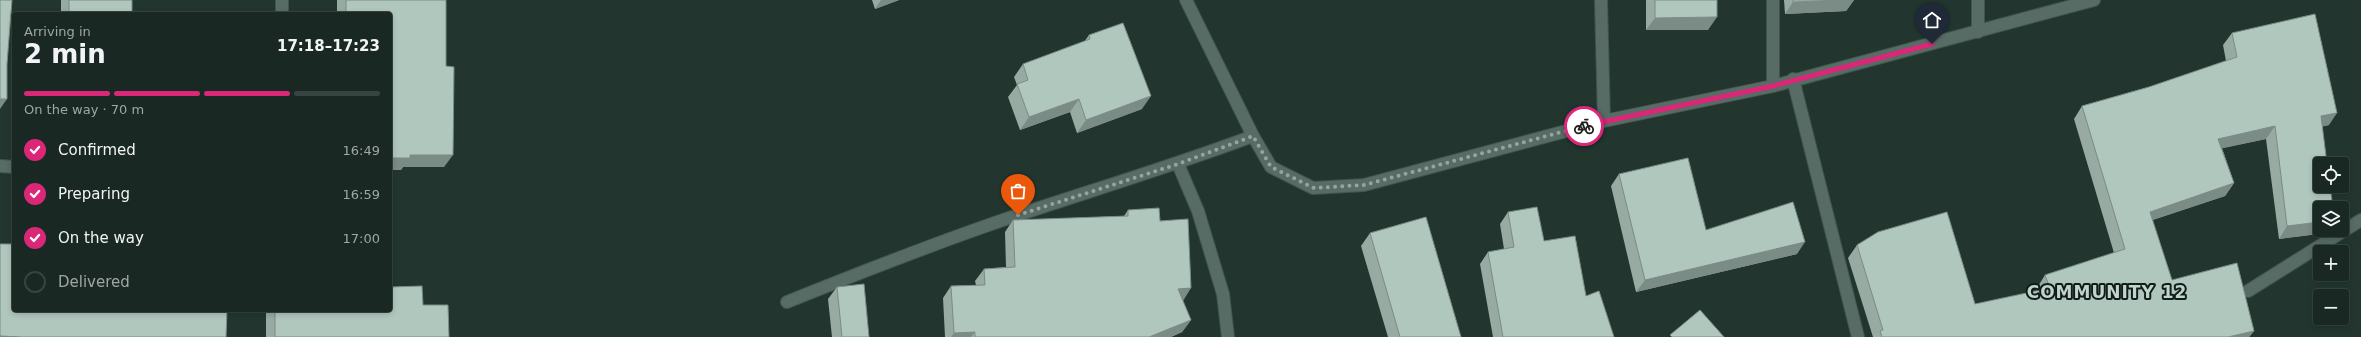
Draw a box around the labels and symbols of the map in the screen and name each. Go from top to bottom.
pin [1915,3,1949,44]
courier [1564,106,1604,146]
pin [1001,174,1035,215]
district label: COMMUNITY 12 [2027,282,2187,302]

